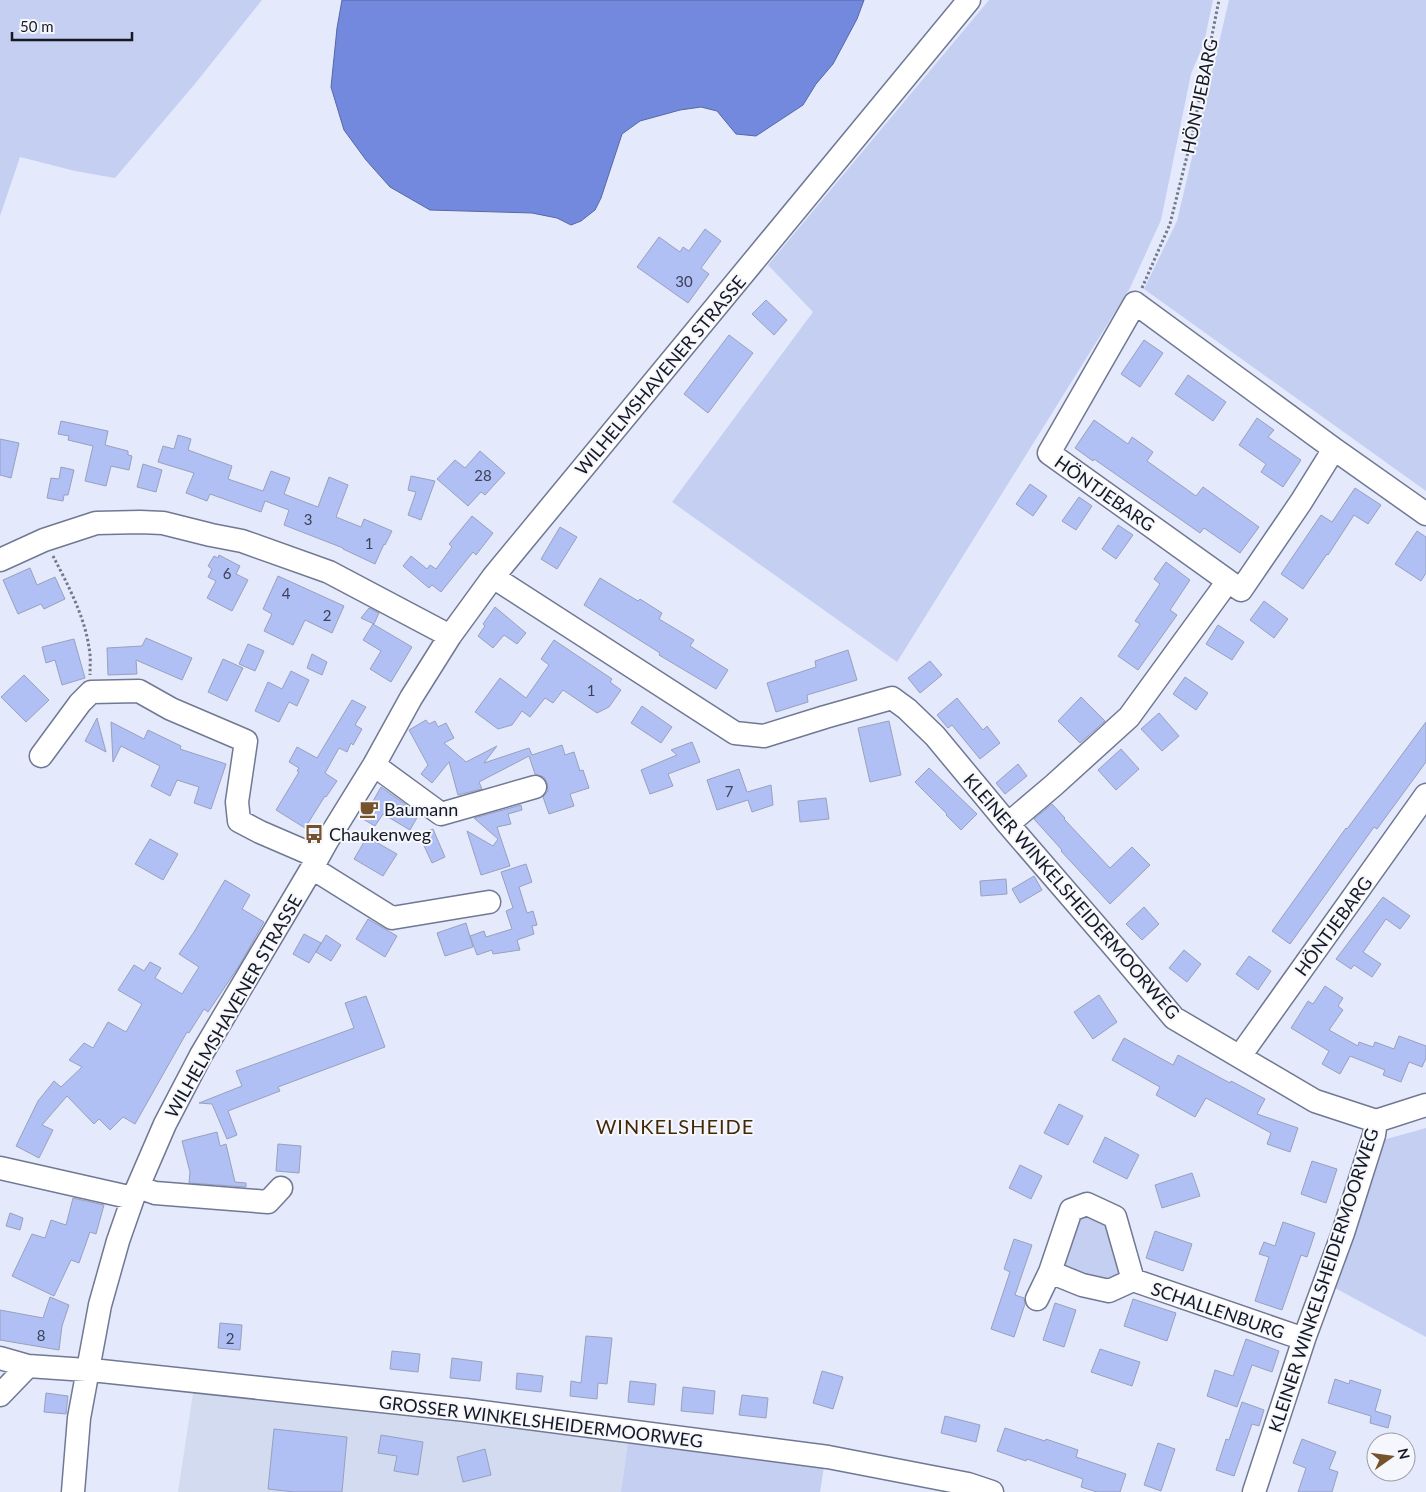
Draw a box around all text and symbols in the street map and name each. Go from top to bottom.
scale bar [12,10,132,42]
text: 50 m [20,17,54,35]
street label: HÖNTJEBARG [1176,36,1222,156]
street label: WILHELMSHAVENER STRASSE [570,271,750,479]
house number: 30 [675,272,693,290]
street label: HÖNTJEBARG [1051,450,1159,536]
house number: 28 [474,466,492,484]
house number: 3 [304,510,312,528]
house number: 1 [365,534,373,552]
house number: 6 [223,564,232,582]
house number: 4 [282,584,291,602]
house number: 2 [323,606,331,624]
house number: 1 [587,681,595,699]
street label: KLEINER WINKELSHEIDERMOORWEG [959,769,1185,1023]
house number: 7 [725,782,734,800]
cafe icon: Baumann [358,798,380,820]
place label: Baumann [384,798,458,820]
bus stop icon: Chaukenweg [303,823,325,845]
place label: Chaukenweg [329,823,431,845]
street label: HÖNTJEBARG [1290,872,1376,980]
street label: WILHELMSHAVENER STRASSE [160,890,306,1122]
district label: WINKELSHEIDE [596,1114,754,1138]
street label: KLEINER WINKELSHEIDERMOORWEG [1263,1125,1383,1435]
street label: SCHALLENBURG [1148,1277,1288,1343]
house number: 8 [37,1326,45,1344]
house number: 2 [226,1329,234,1347]
street label: GROSSER WINKELSHEIDERMOORWEG [378,1390,704,1452]
north arrow [1366,1432,1416,1482]
text: N [1395,1446,1414,1461]

